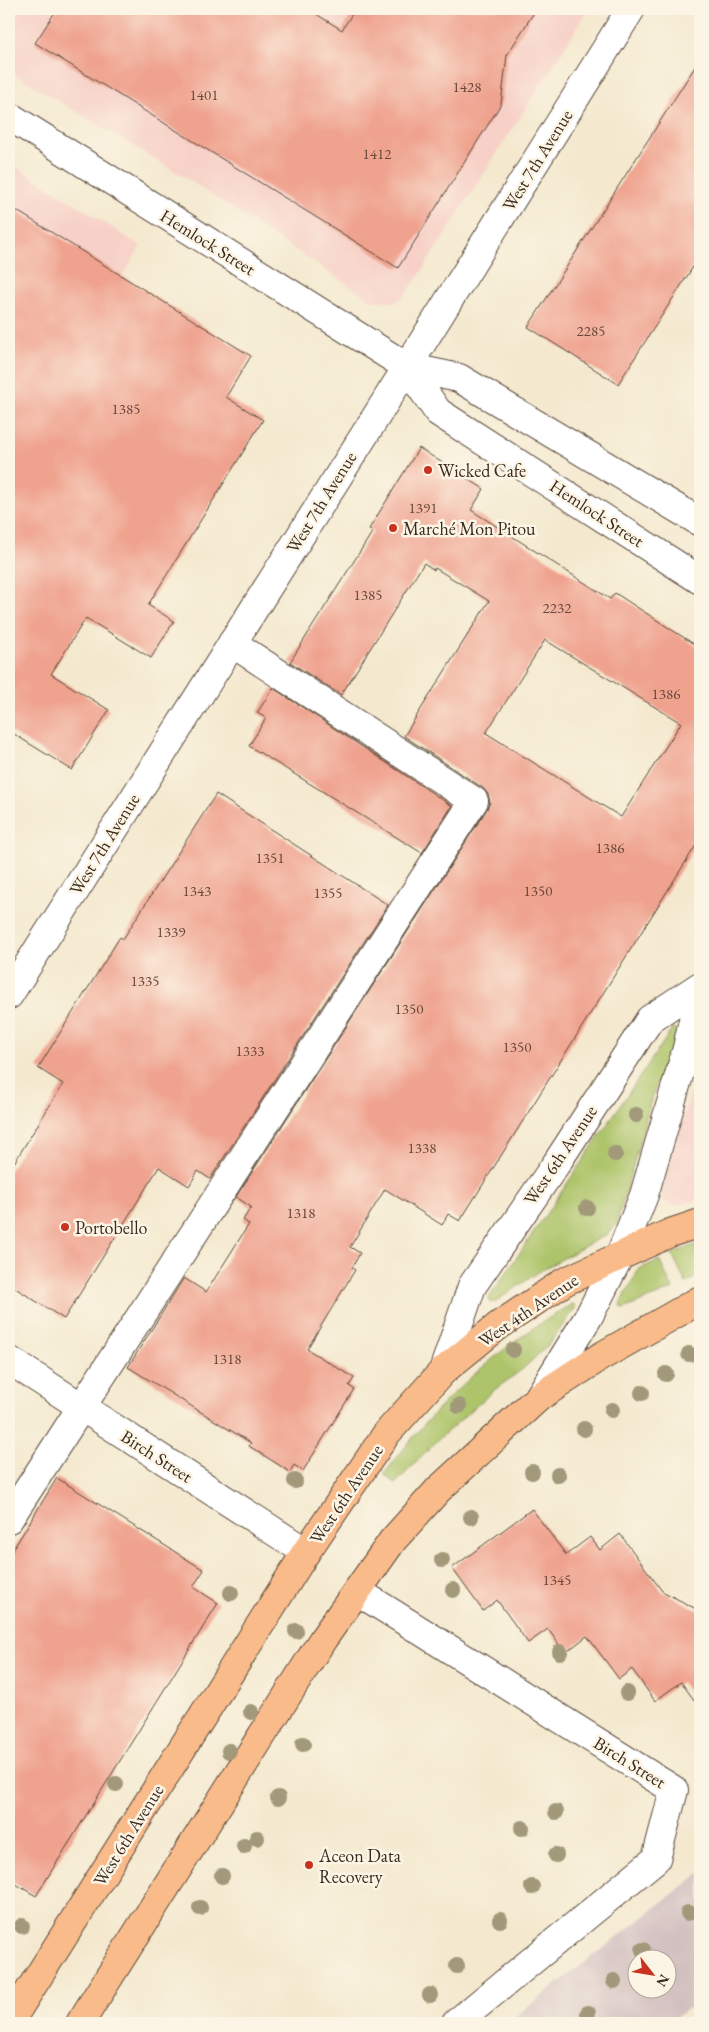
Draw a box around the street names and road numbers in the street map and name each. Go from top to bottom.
street label: West 7th Avenue [497,105,577,215]
street label: Hemlock Street [156,204,260,280]
street label: West 7th Avenue [281,447,361,557]
street label: Hemlock Street [546,474,649,552]
street label: West 7th Avenue [64,789,144,899]
street label: West 6th Avenue [518,1101,602,1209]
street label: West 4th Avenue [474,1268,582,1352]
street label: Birch Street [117,1424,197,1488]
street label: West 6th Avenue [304,1440,388,1548]
street label: Birch Street [590,1731,671,1793]
street label: West 6th Avenue [88,1780,168,1890]

